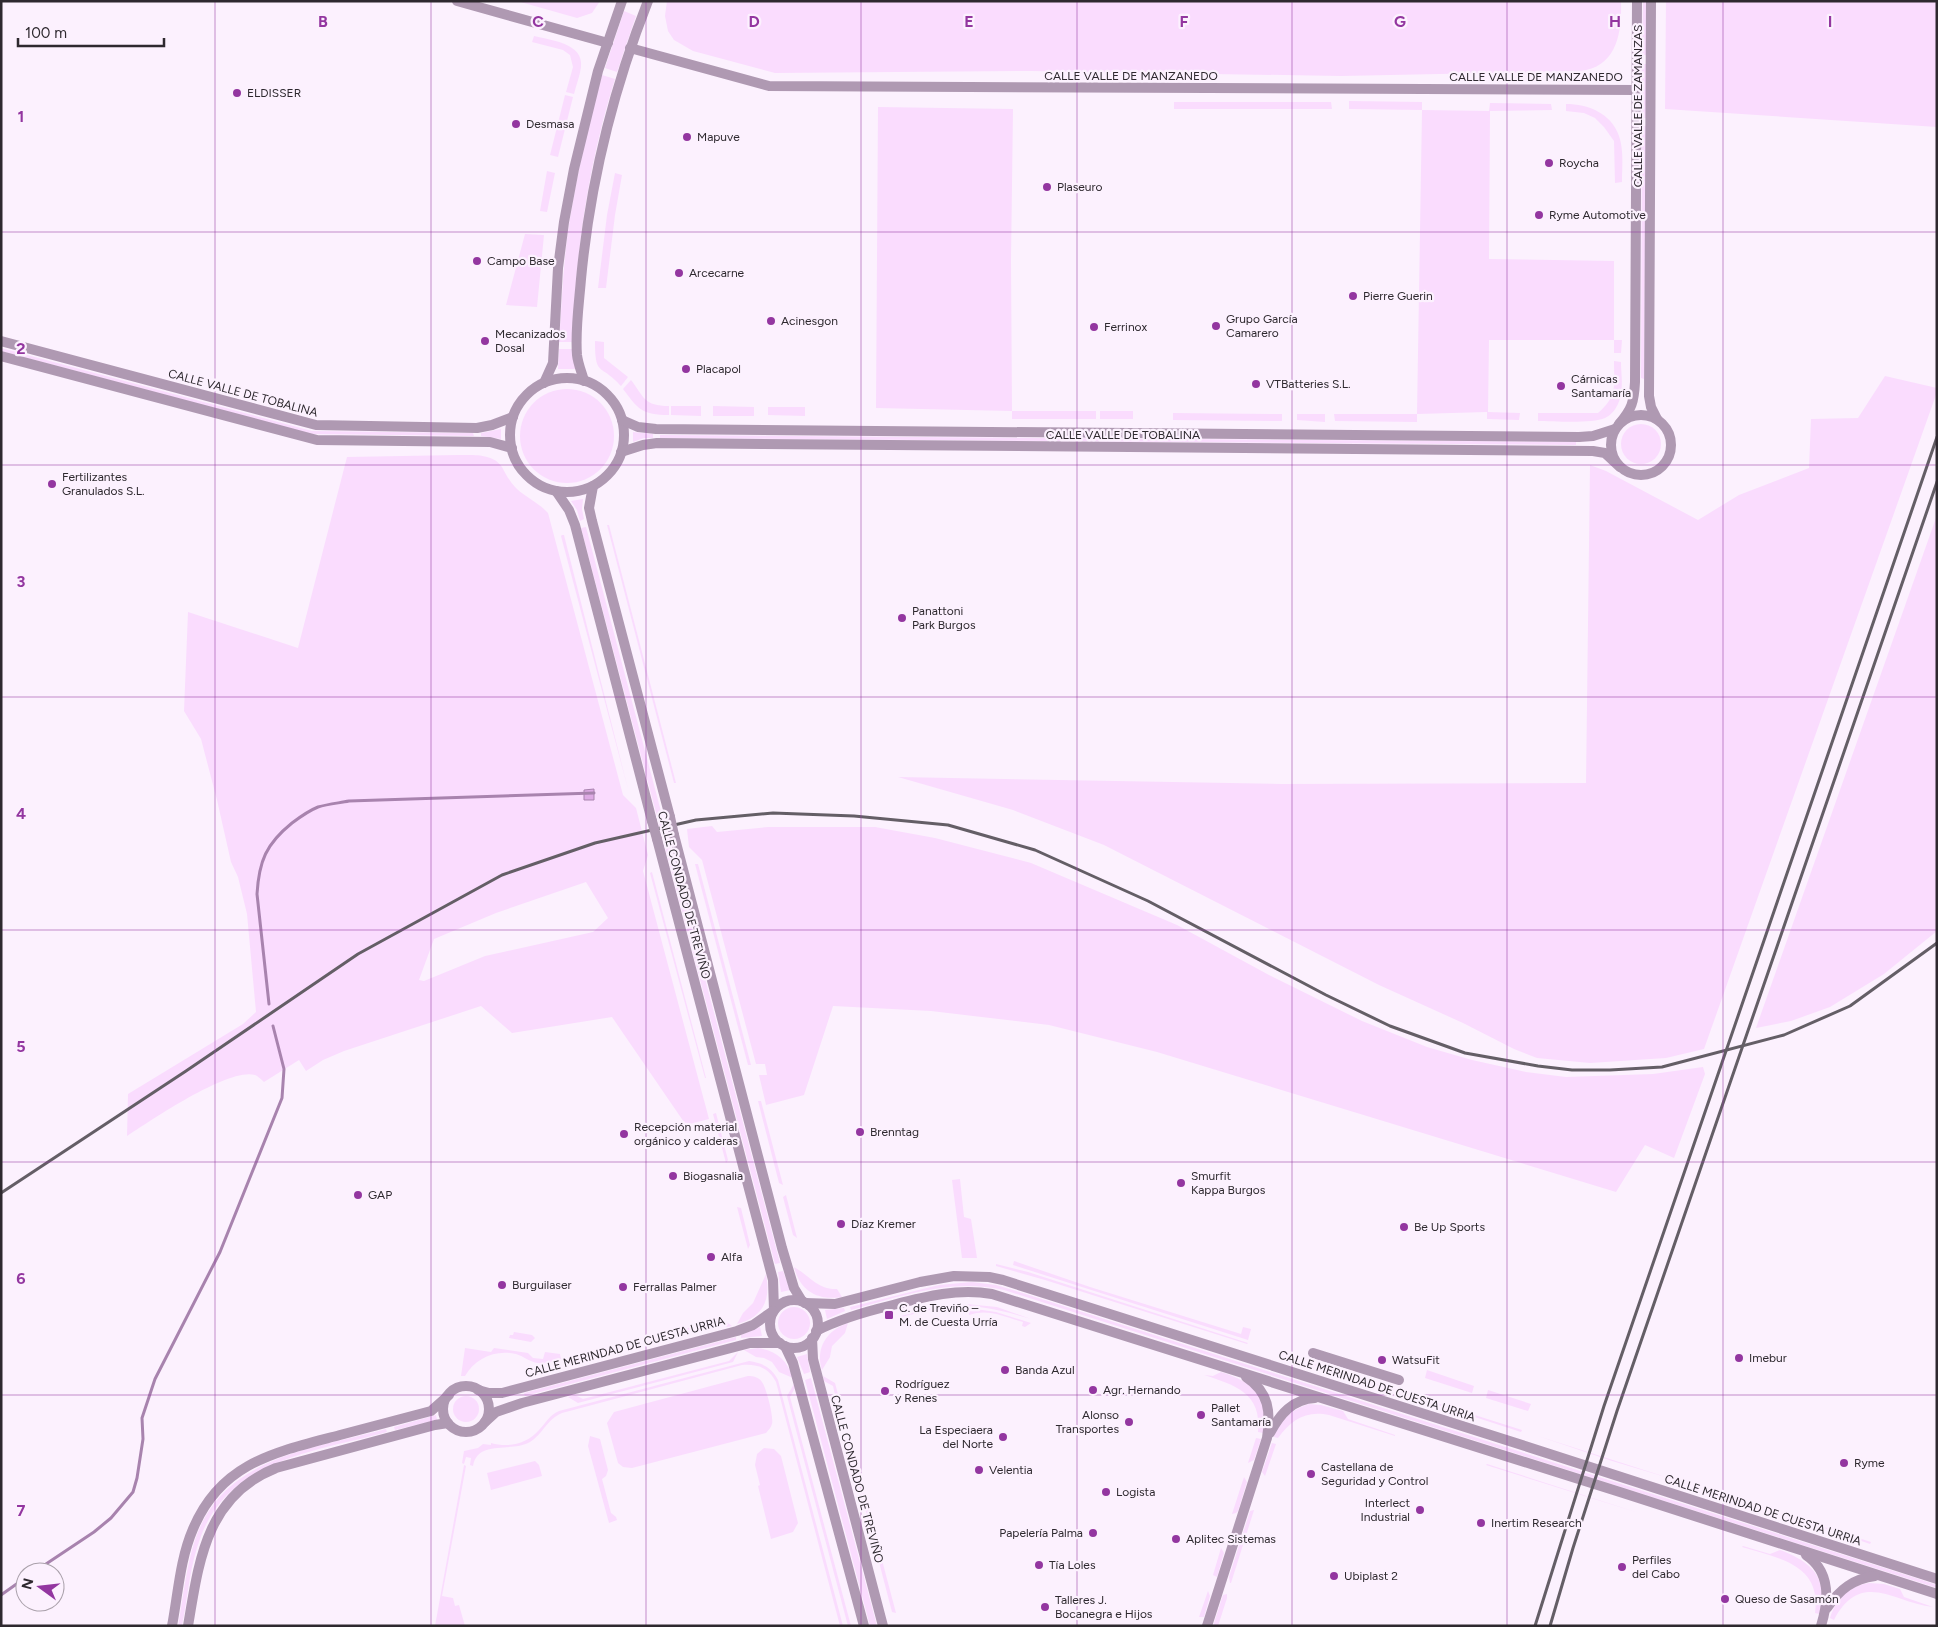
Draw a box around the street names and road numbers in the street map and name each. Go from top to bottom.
street label: CALLE VALLE DE ZAMANZAS [1631,25,1645,187]
street label: CALLE VALLE DE MANZANEDO [1044,69,1218,83]
street label: CALLE VALLE DE MANZANEDO [1449,70,1623,84]
street label: CALLE VALLE DE TOBALINA [167,366,319,420]
street label: CALLE VALLE DE TOBALINA [1046,428,1200,442]
street label: CALLE CONDADO DE TREVIÑO [655,810,713,980]
street label: CALLE MERINDAD DE CUESTA URRIA [524,1314,726,1380]
street label: CALLE MERINDAD DE CUESTA URRIA [1277,1348,1477,1424]
street label: CALLE CONDADO DE TREVIÑO [828,1394,886,1564]
street label: CALLE MERINDAD DE CUESTA URRIA [1663,1472,1863,1548]

